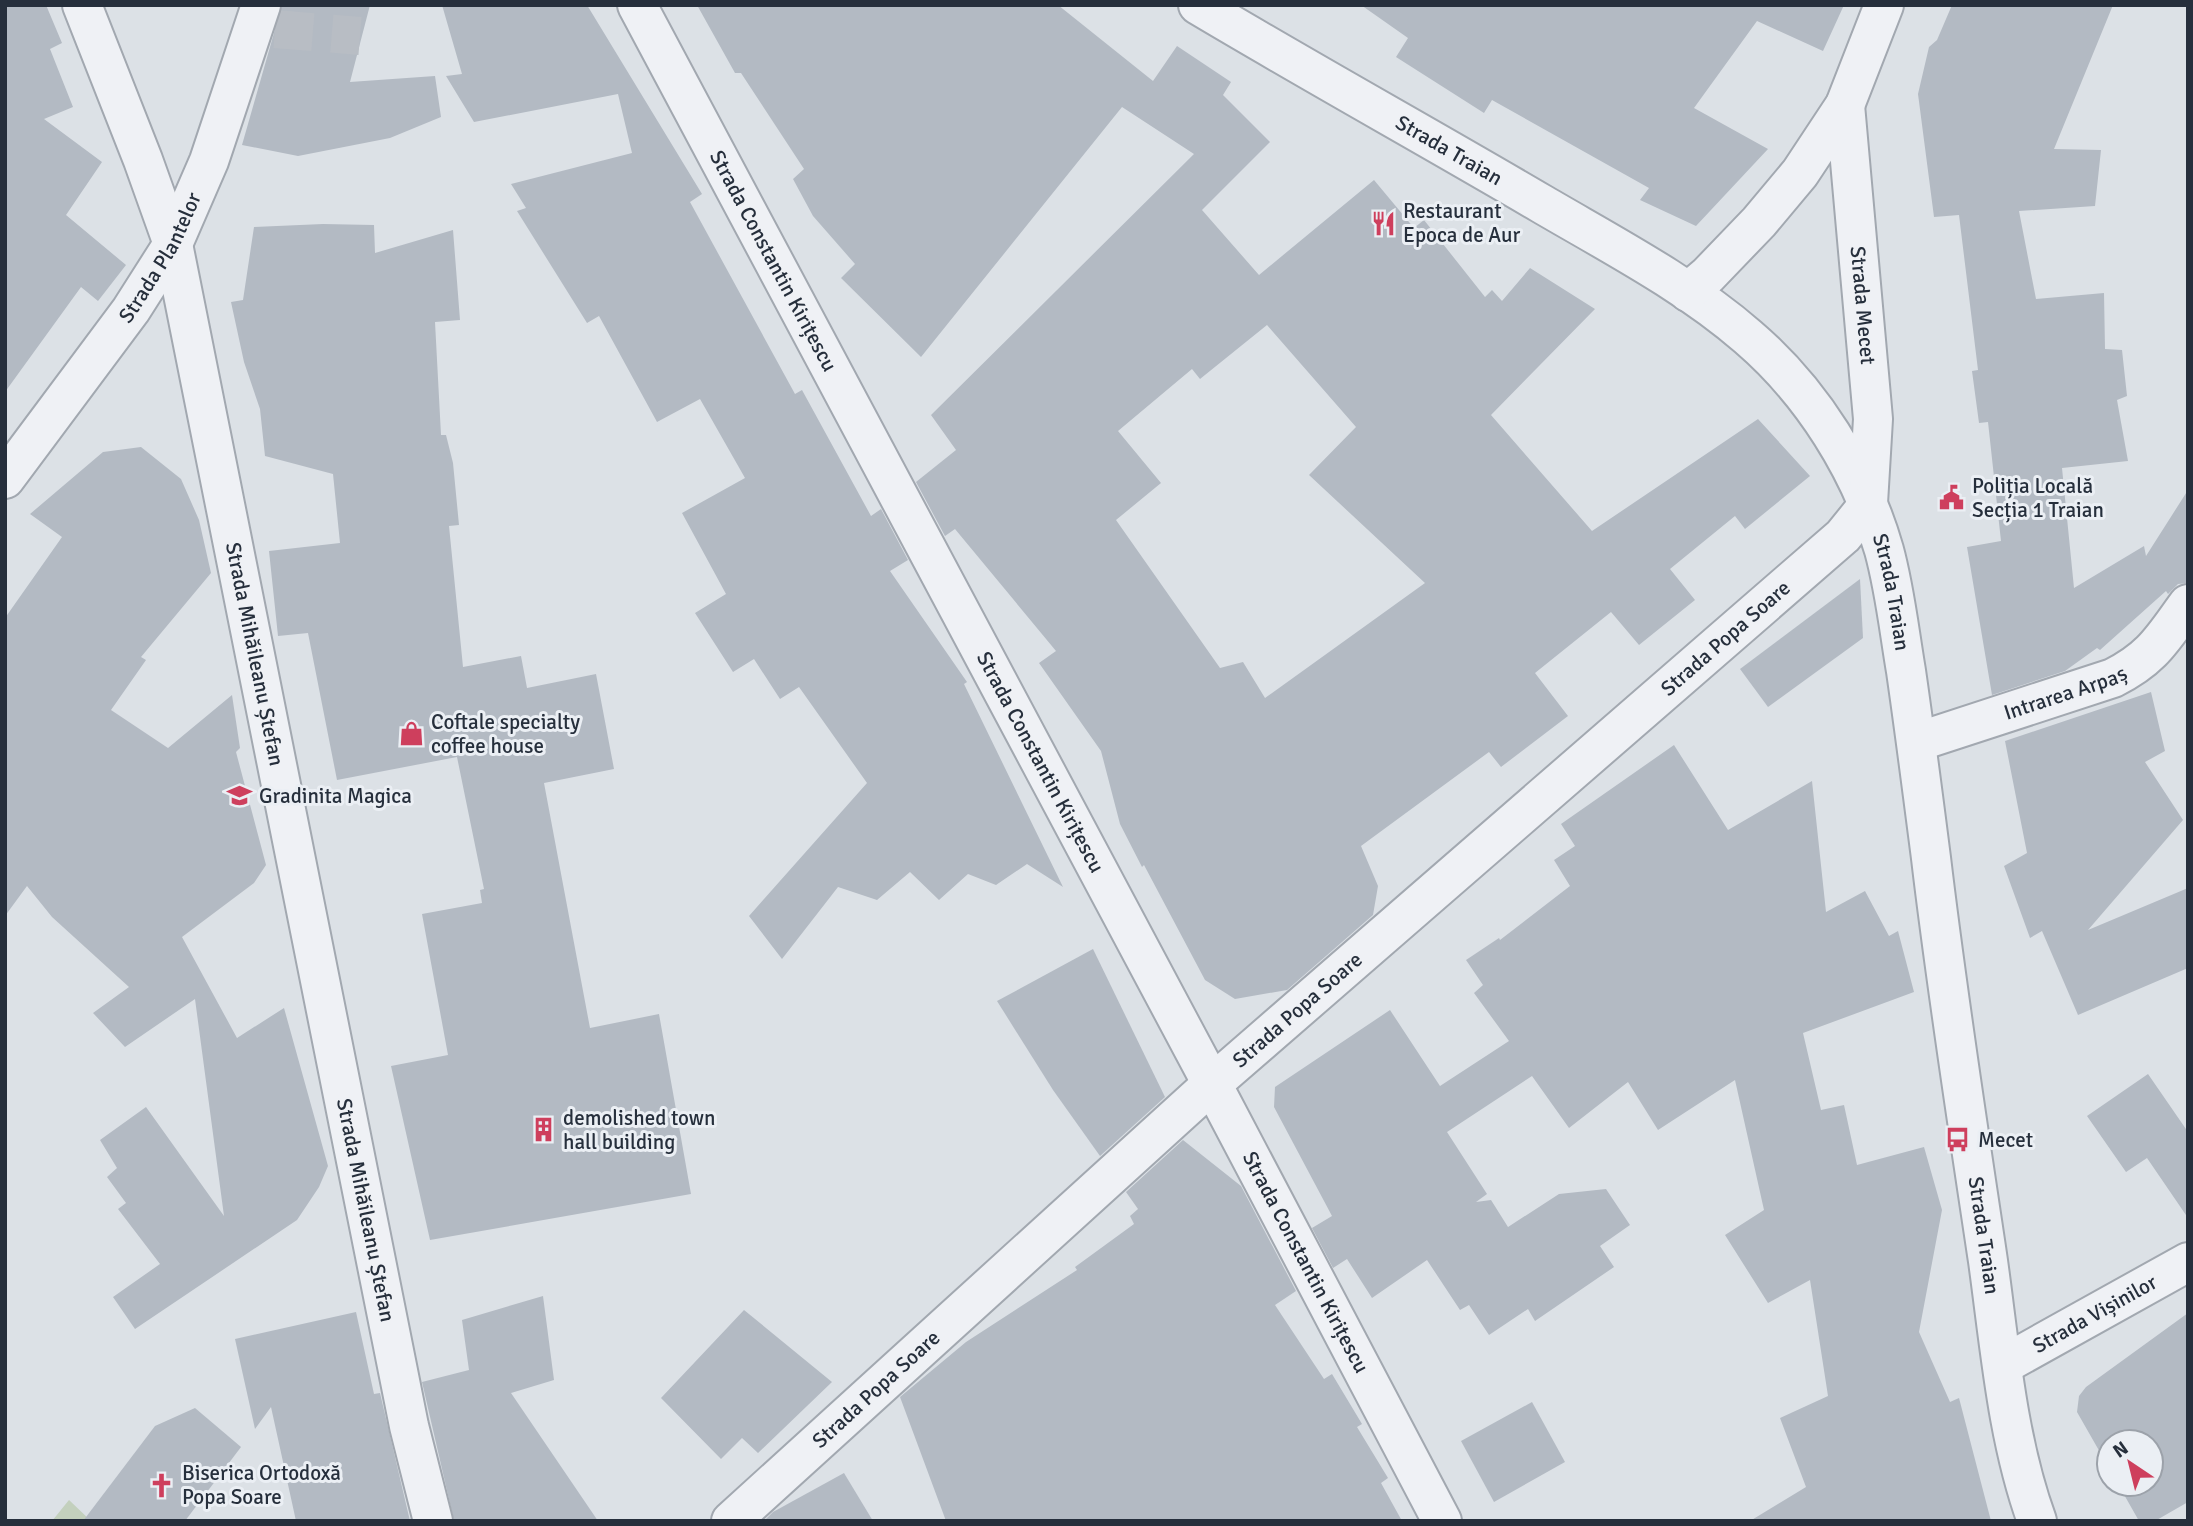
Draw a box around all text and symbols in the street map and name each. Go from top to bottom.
street label: Strada Traian [1391,109,1507,191]
street label: Strada Constantin Kirițescu [704,146,843,376]
street label: Strada Plantelor [113,188,207,328]
place label: Restaurant Epoca de Aur [1403,198,1520,248]
restaurant icon: Restaurant Epoca de Aur [1369,209,1397,237]
street label: Strada Mecet [1845,245,1881,366]
place label: Poliția Locală Secția 1 Traian [1972,473,2104,523]
public building icon: Poliția Locală Secția 1 Traian [1938,484,1966,512]
street label: Strada Traian [1867,530,1916,652]
street label: Strada Mihăileanu Ștefan [220,540,290,768]
street label: Strada Popa Soare [1655,575,1796,701]
street label: Strada Constantin Kirițescu [971,647,1110,877]
street label: Intrarea Arpaș [2000,660,2132,726]
place label: Coftale specialty coffee house [431,709,580,759]
shop icon: Coftale specialty coffee house [397,720,425,748]
school or university icon: Gradinita Magica [225,782,253,810]
place label: Gradinita Magica [259,783,412,809]
street label: Strada Popa Soare [1227,946,1368,1073]
street label: Strada Mihăileanu Ștefan [331,1096,401,1324]
place label: demolished town hall building [563,1105,715,1155]
building icon: demolished town hall building [529,1116,557,1144]
bus stop icon: Mecet [1944,1126,1972,1154]
place label: Mecet [1978,1127,2033,1153]
street label: Strada Constantin Kirițescu [1237,1147,1375,1377]
street label: Strada Traian [1962,1175,2005,1296]
street label: Strada Vișinilor [2028,1269,2162,1359]
street label: Strada Popa Soare [807,1325,945,1454]
north arrow [2095,1428,2165,1498]
text: N [2109,1436,2133,1464]
place label: Biserica Ortodoxă Popa Soare [182,1460,341,1510]
church icon: Biserica Ortodoxă Popa Soare [148,1471,176,1499]

